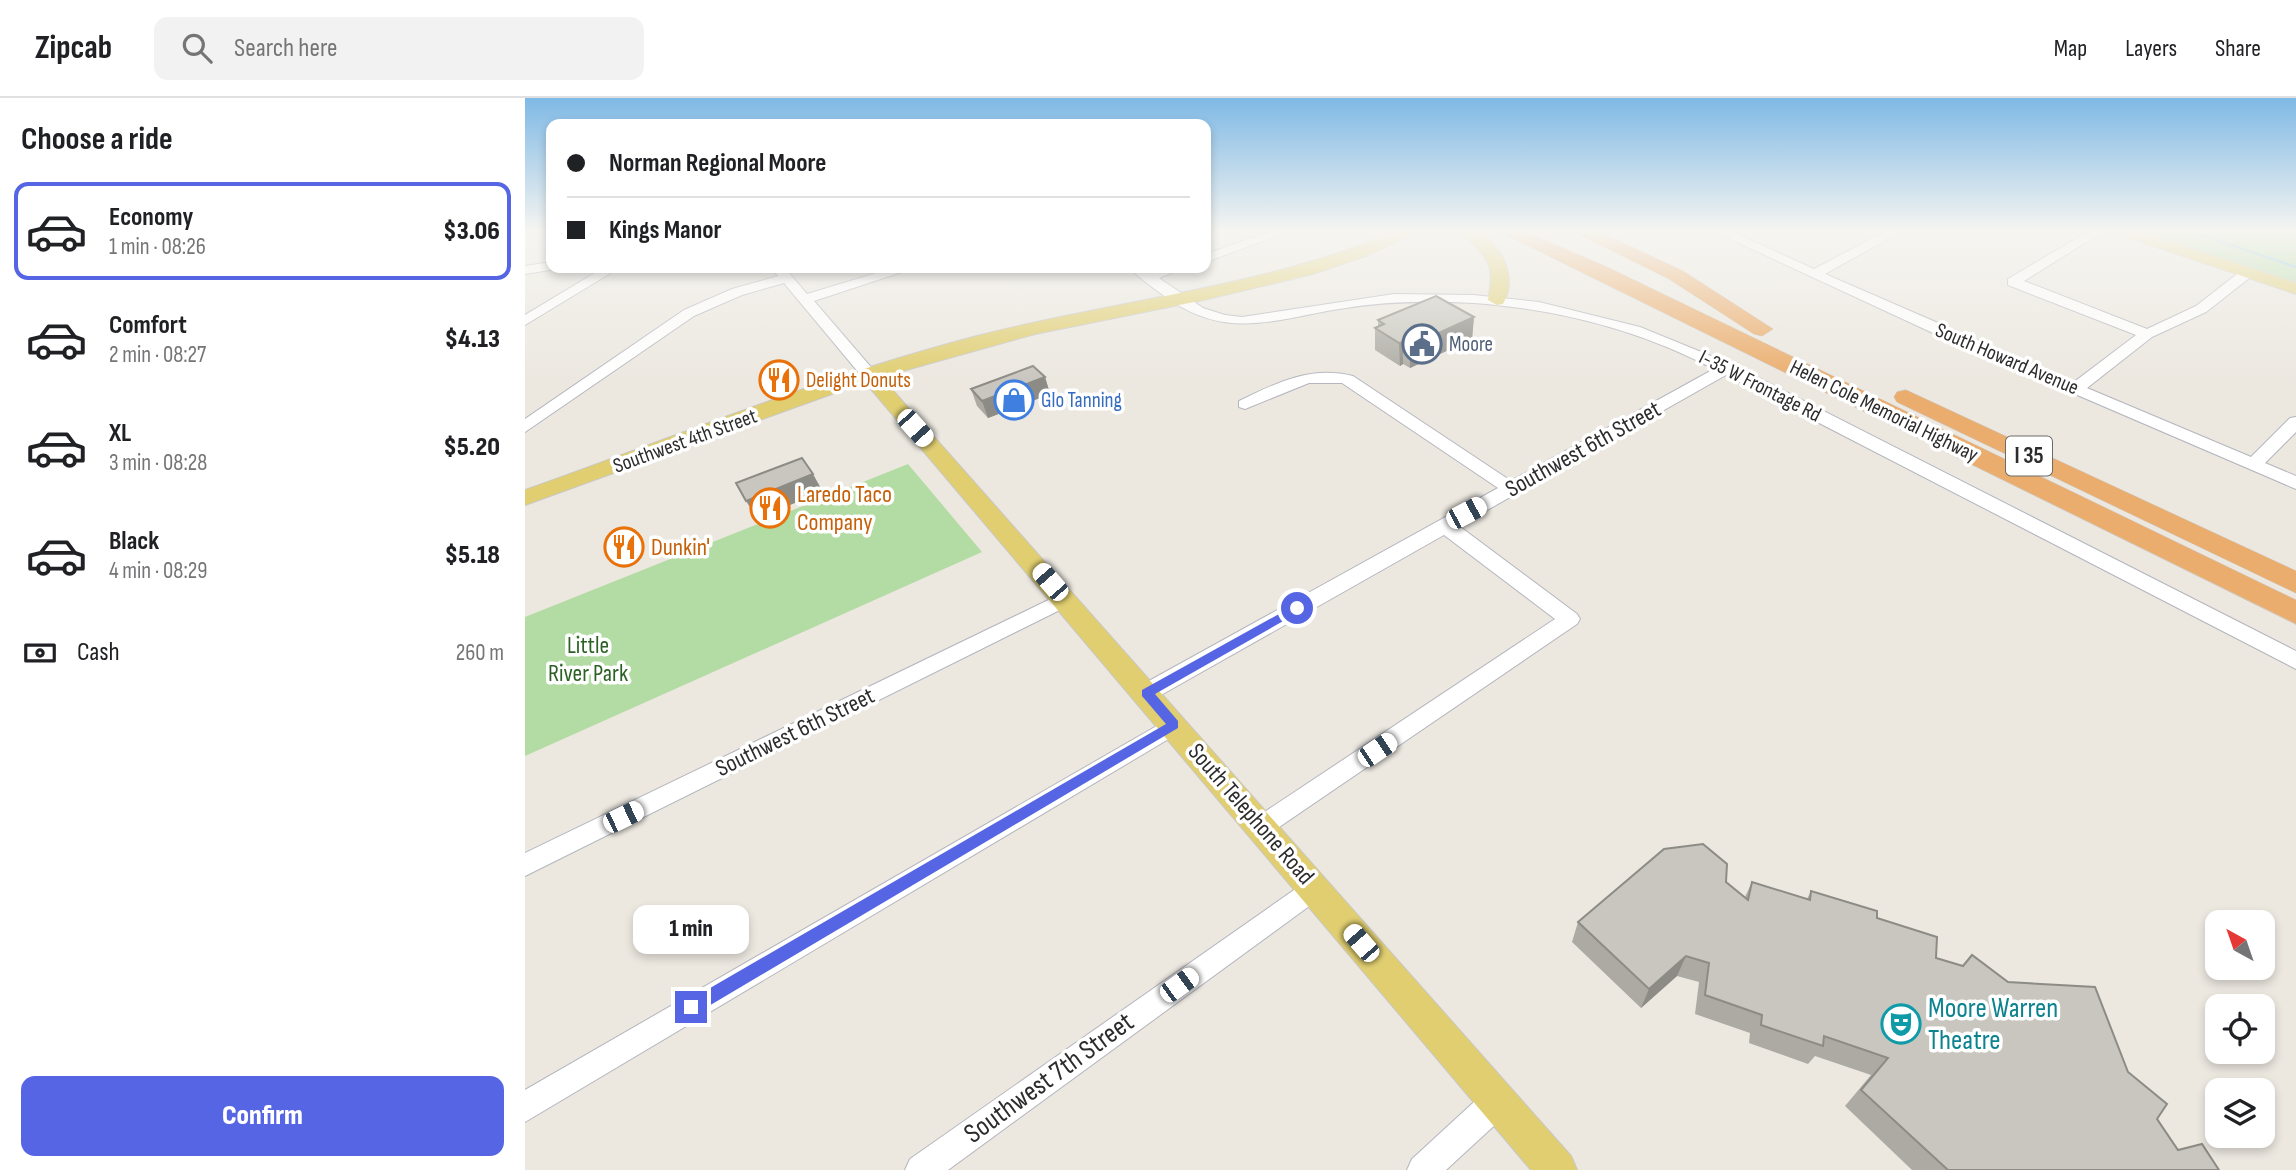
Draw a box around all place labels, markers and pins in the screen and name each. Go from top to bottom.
public building icon: Moore [1401,323,1443,365]
place label: Moore [1449,332,1493,357]
restaurant icon: Delight Donuts [758,359,800,401]
place label: Delight Donuts [806,368,911,393]
shop icon: Glo Tanning [993,379,1035,421]
place label: Glo Tanning [1041,388,1122,413]
place label: Laredo Taco Company [797,480,892,537]
restaurant icon: Laredo Taco Company [749,487,791,529]
restaurant icon: Dunkin' [603,526,645,568]
place label: Dunkin' [651,533,710,562]
place label: Moore Warren Theatre [1928,992,2058,1057]
theatre icon: Moore Warren Theatre [1880,1003,1922,1045]

